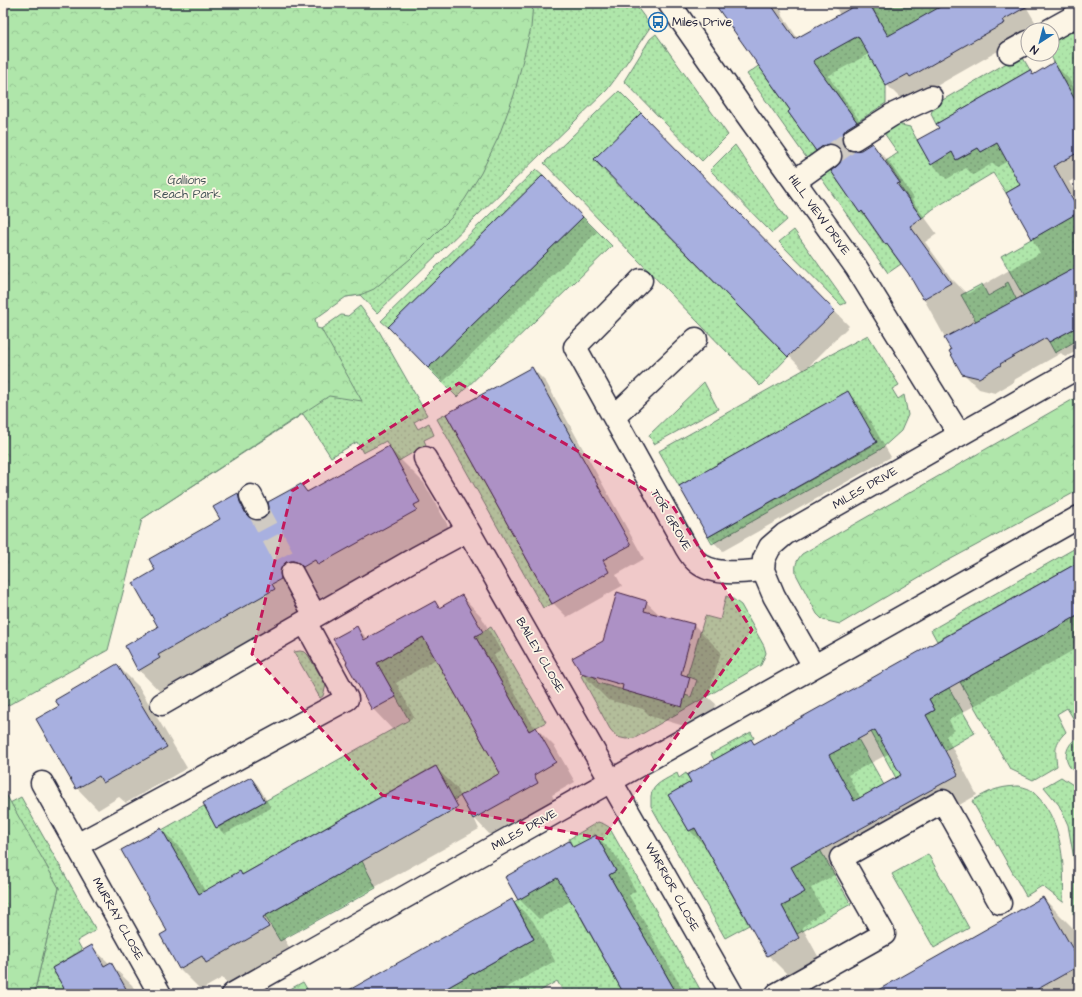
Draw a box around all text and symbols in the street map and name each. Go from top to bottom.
bus stop icon: Miles Drive [647,11,669,33]
place label: Miles Drive [672,14,732,31]
north arrow [1020,22,1060,62]
text: N [1027,42,1042,58]
street label: HILL VIEW DRIVE [784,171,854,259]
park label: Gallions Reach Park [153,172,221,203]
street label: MILES DRIVE [829,463,901,513]
street label: TOR GROVE [647,486,695,554]
street label: BAILEY CLOSE [512,614,568,696]
street label: MILES DRIVE [488,805,560,855]
street label: WARRIOR CLOSE [641,840,703,934]
street label: MURRAY CLOSE [88,874,148,964]

